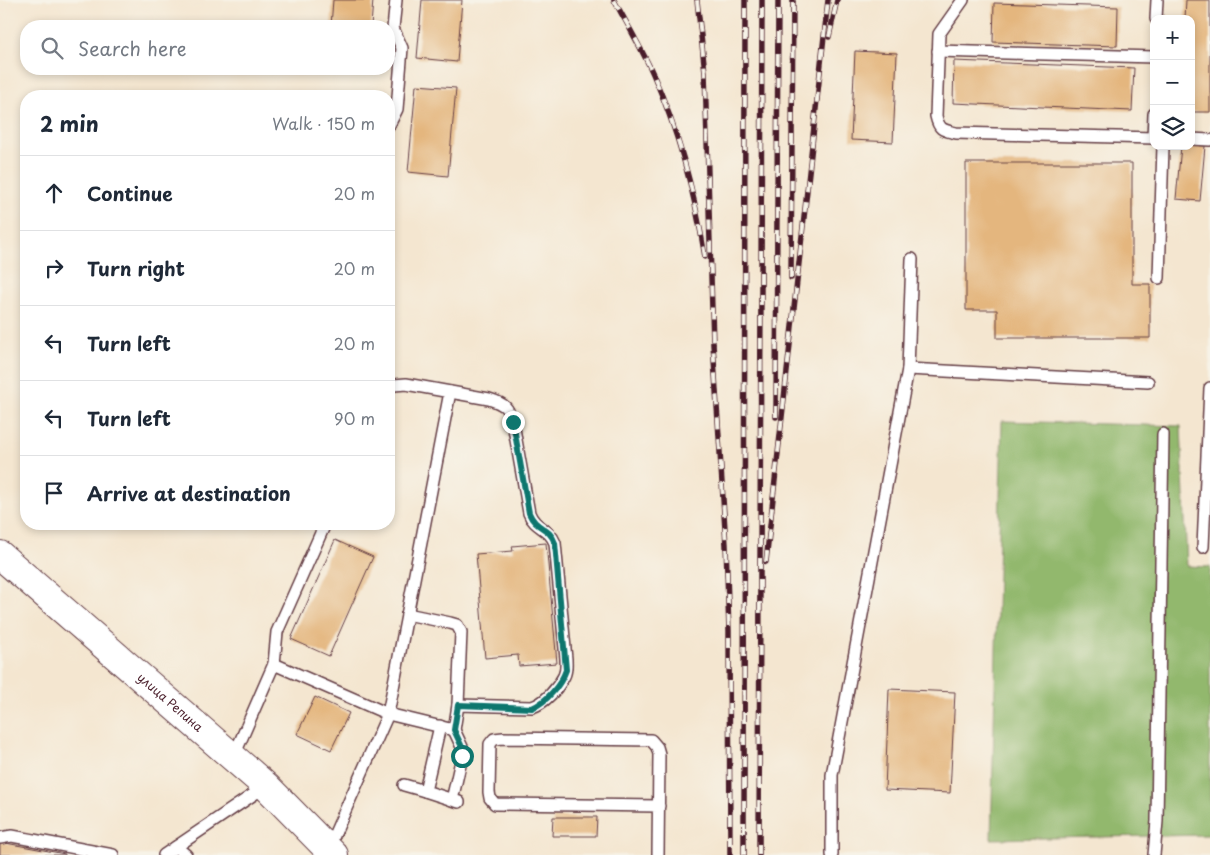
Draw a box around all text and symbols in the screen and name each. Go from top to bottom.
map controls [1150,15,1195,150]
button: + [1150,15,1195,60]
search box [20,20,395,75]
icon: search [38,34,66,62]
text: Search here [78,34,187,62]
button: − [1150,60,1195,105]
button: layers [1150,105,1195,150]
text: 2 min [40,107,99,139]
text: Walk · 150 m [272,111,375,135]
icon: ahead [40,179,68,207]
text: Continue [87,179,173,207]
text: 20 m [334,181,375,205]
icon: right [40,254,68,282]
text: Turn right [87,254,185,282]
text: 20 m [334,256,375,280]
icon: left [40,329,68,357]
text: Turn left [87,329,171,357]
text: 20 m [334,331,375,355]
icon: left [40,404,68,432]
text: Turn left [87,404,171,432]
text: 90 m [334,406,375,430]
route end [502,411,525,434]
icon: arrive [40,479,68,507]
text: Arrive at destination [87,479,291,507]
street label: улица Репина [134,668,208,736]
route start [451,745,474,768]

